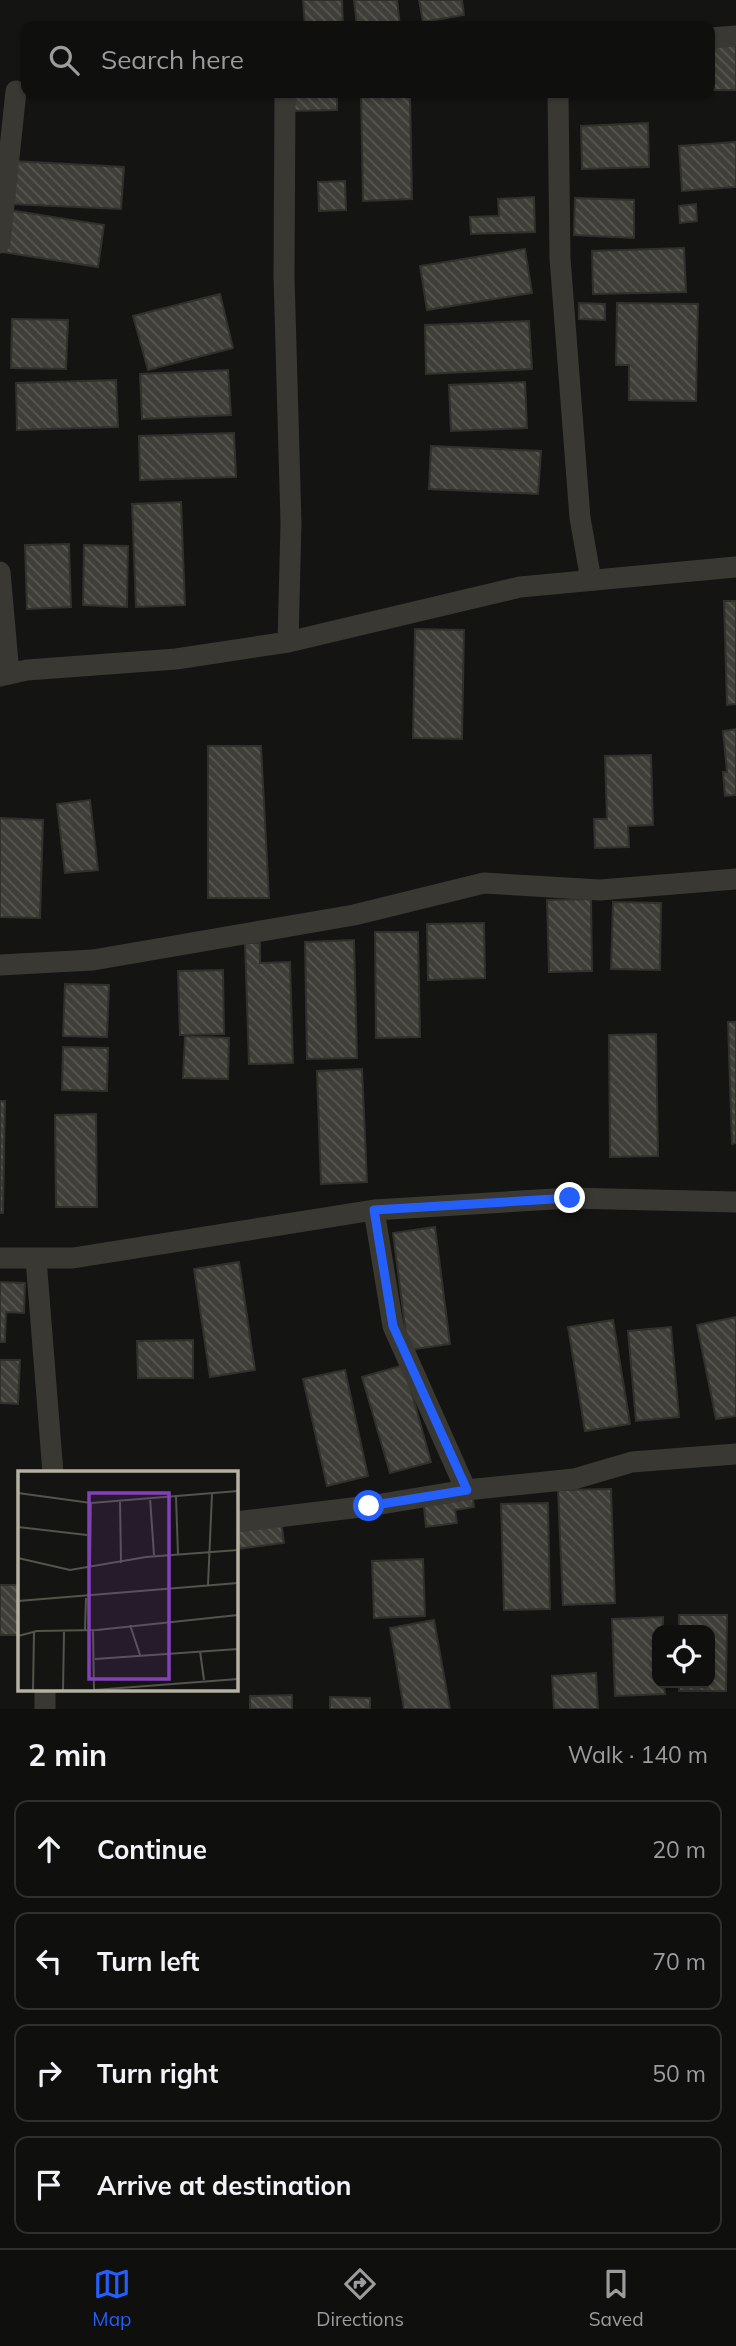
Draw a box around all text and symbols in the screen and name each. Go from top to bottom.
search box [21,21,715,98]
icon: search [45,41,83,79]
text: Search here [101,43,244,76]
route end [554,1182,585,1213]
inset map [18,1471,238,1692]
route start [353,1490,384,1521]
map controls [652,1625,715,1688]
button: locate [652,1625,715,1688]
text: 2 min [28,1736,107,1774]
text: Walk · 140 m [568,1740,708,1769]
icon: ahead [30,1830,68,1868]
text: Continue [97,1833,207,1866]
text: 20 m [652,1835,706,1864]
icon: left [30,1942,68,1980]
text: Turn left [97,1945,199,1978]
text: 70 m [652,1947,706,1976]
icon: right [30,2054,68,2092]
text: Turn right [97,2057,218,2090]
text: 50 m [652,2059,706,2088]
icon: arrive [30,2166,68,2204]
text: Arrive at destination [97,2169,352,2202]
tab: Map [92,2265,131,2331]
tab: Directions [316,2265,404,2331]
tab: Saved [589,2265,644,2331]

